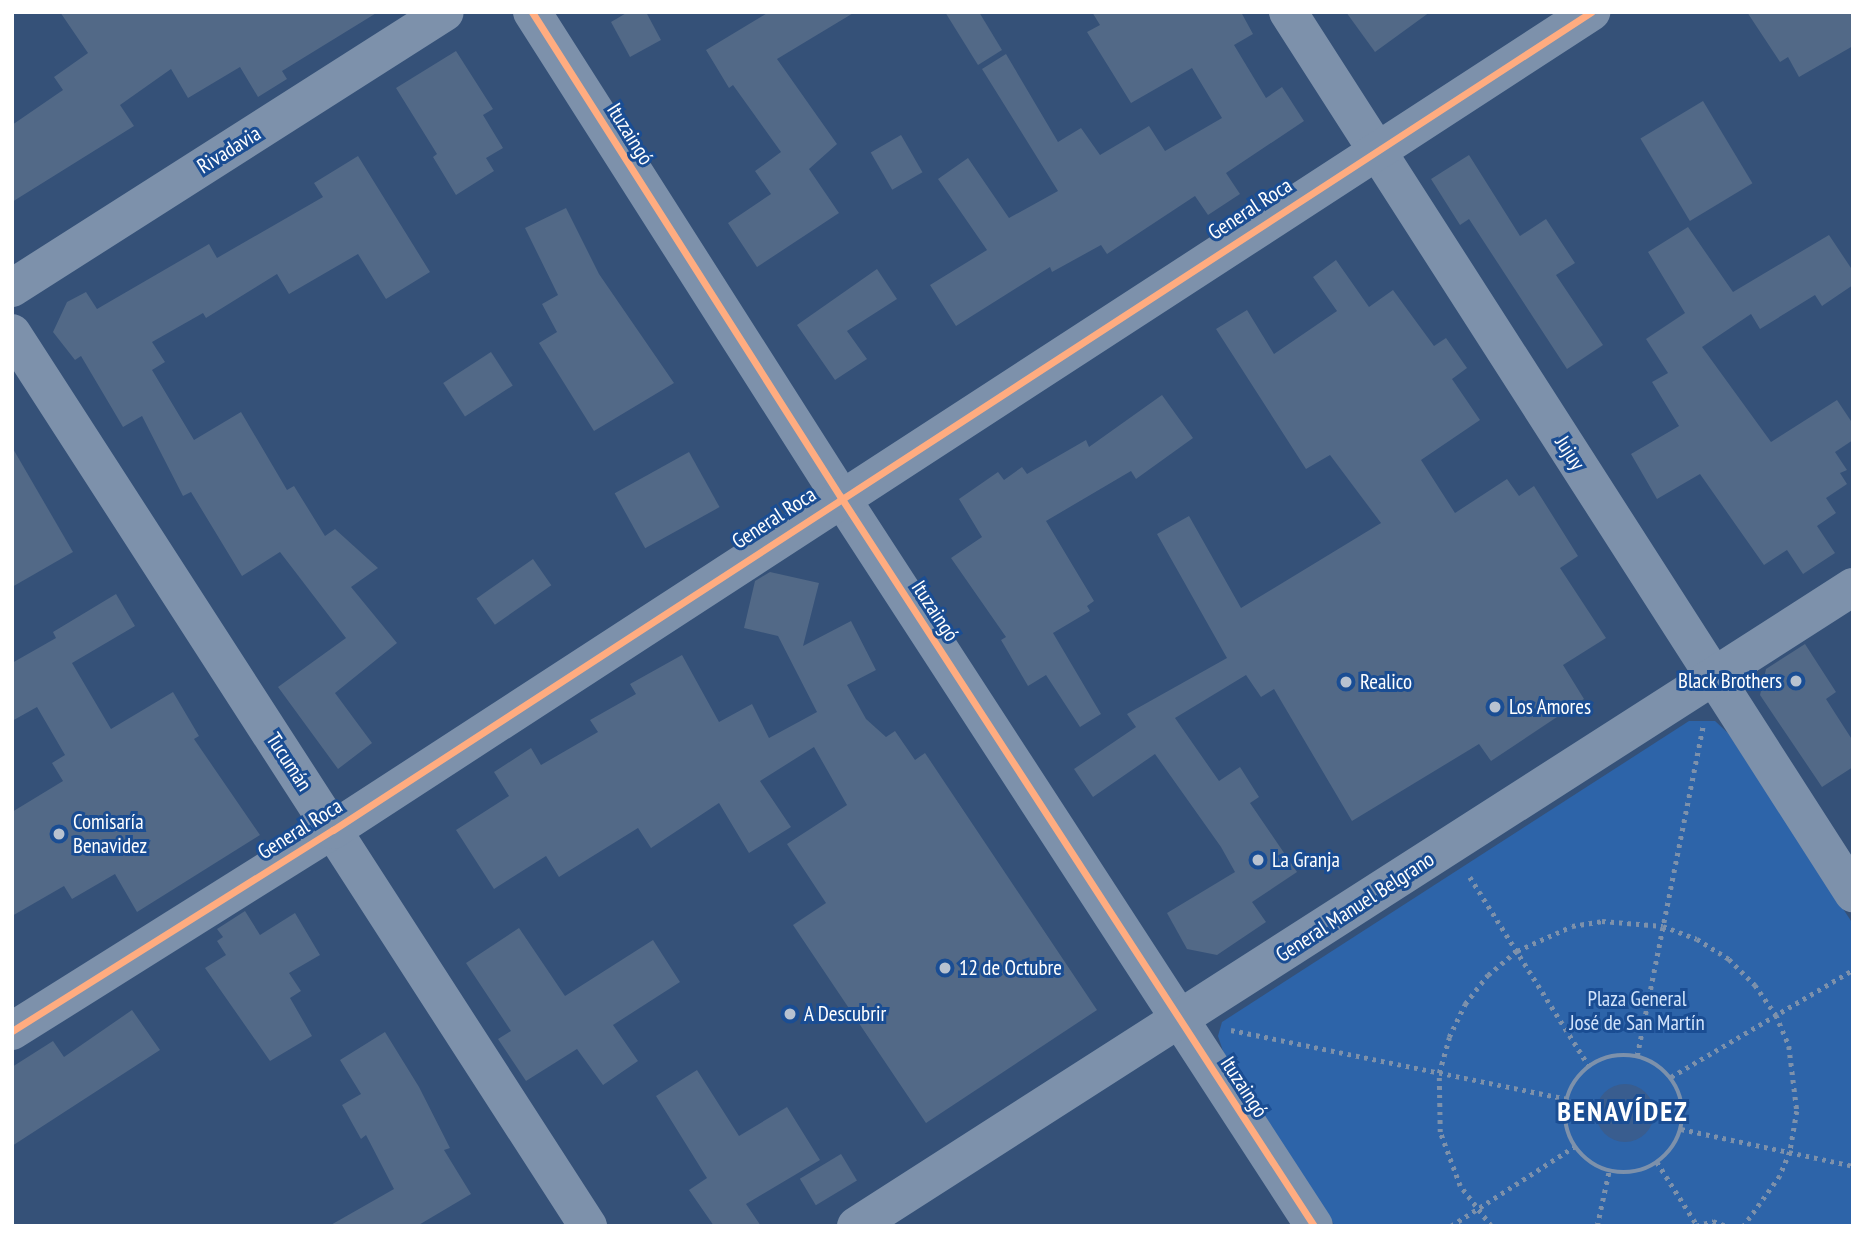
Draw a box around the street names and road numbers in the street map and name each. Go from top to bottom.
street label: Ituzaingó [601,99,659,169]
street label: Rivadavia [193,121,265,179]
street label: General Roca [1203,173,1297,245]
street label: Jujuy [1550,431,1590,475]
street label: General Roca [727,482,821,554]
street label: Ituzaingó [906,576,964,646]
street label: Tucumán [261,728,317,796]
street label: General Roca [253,793,347,865]
street label: General Manuel Belgrano [1271,846,1439,968]
street label: Ituzaingó [1215,1052,1273,1122]

